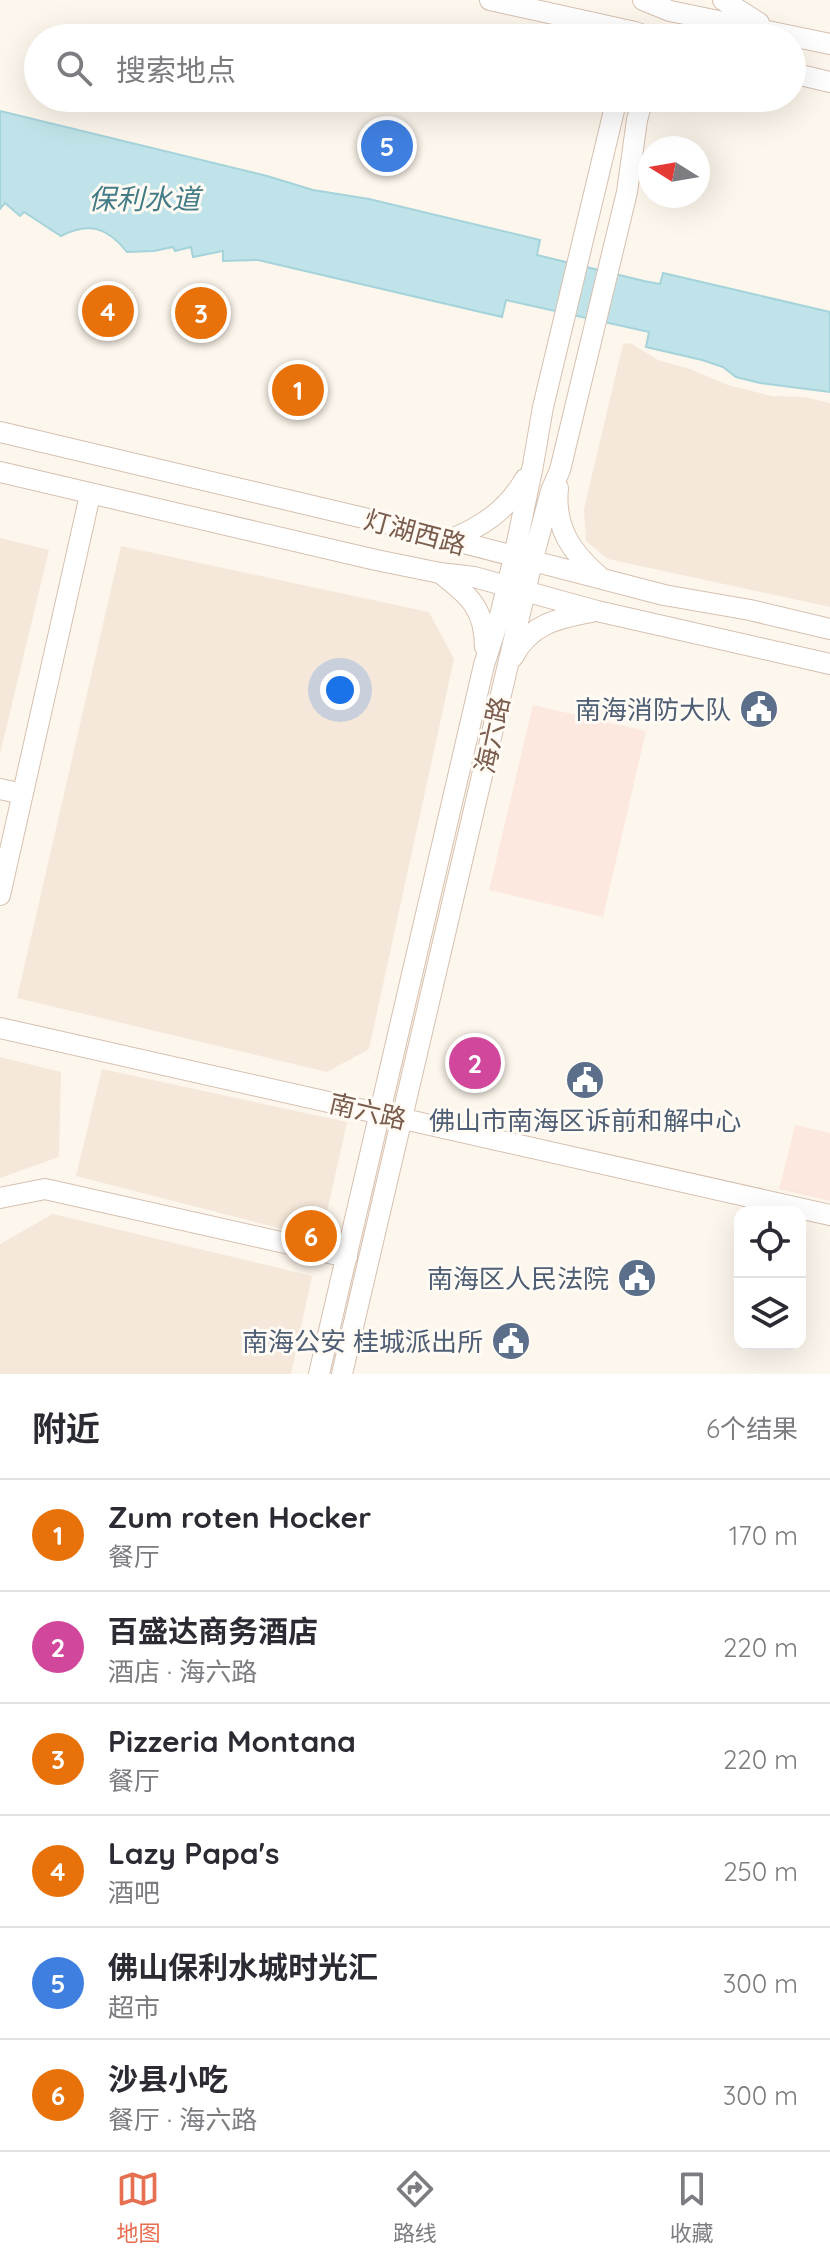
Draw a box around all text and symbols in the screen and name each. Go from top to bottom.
search box [24,24,806,112]
icon: search [52,46,96,90]
text: 搜索地点 [116,51,236,89]
pin: 5 [361,116,413,176]
north arrow [638,136,710,208]
water label: 保利水道 [88,181,204,216]
pin: 4 [82,281,134,341]
pin: 3 [175,283,227,343]
pin: 1 [272,360,324,420]
street label: 灯湖西路 [360,503,470,561]
your location [320,670,360,710]
public building icon: 南海消防大队 [738,688,780,730]
street label: 海六路 [468,693,516,777]
place label: 南海消防大队 [575,693,731,726]
pin: 2 [449,1033,501,1093]
public building icon: 佛山市南海区诉前和解中心 [564,1059,606,1101]
street label: 南六路 [326,1086,410,1136]
place label: 佛山市南海区诉前和解中心 [429,1104,741,1137]
pin: 6 [285,1206,337,1266]
map controls [734,1206,806,1350]
button: locate [734,1206,806,1278]
public building icon: 南海区人民法院 [616,1257,658,1299]
place label: 南海区人民法院 [427,1262,609,1295]
button: layers [734,1278,806,1350]
public building icon: 南海公安 桂城派出所 [490,1320,532,1362]
place label: 南海公安 桂城派出所 [242,1325,483,1358]
text: 附近 [32,1407,100,1450]
text: 6个结果 [706,1412,798,1445]
text: Zum roten Hocker [108,1498,371,1536]
text: 1 [53,1519,63,1552]
text: 170 m [729,1519,798,1552]
text: 餐厅 [108,1540,160,1573]
text: 百盛达商务酒店 [108,1612,318,1650]
text: 2 [51,1631,65,1664]
text: 220 m [723,1631,798,1664]
text: 酒店 · 海六路 [108,1655,257,1688]
text: Pizzeria Montana [108,1722,356,1760]
text: 3 [51,1743,65,1776]
text: 220 m [723,1743,798,1776]
text: 餐厅 [108,1764,160,1797]
text: Lazy Papa's [108,1834,280,1872]
text: 4 [50,1855,66,1888]
text: 250 m [723,1855,798,1888]
text: 酒吧 [108,1876,160,1909]
text: 佛山保利水城时光汇 [108,1948,378,1986]
text: 5 [51,1967,65,2000]
text: 300 m [723,1967,798,2000]
text: 超市 [108,1991,160,2024]
text: 沙县小吃 [108,2060,228,2098]
text: 6 [51,2079,65,2112]
text: 300 m [723,2079,798,2112]
text: 餐厅 · 海六路 [108,2103,257,2136]
tab: 地图 [116,2167,160,2247]
tab: 路线 [393,2167,437,2247]
tab: 收藏 [670,2167,714,2247]

